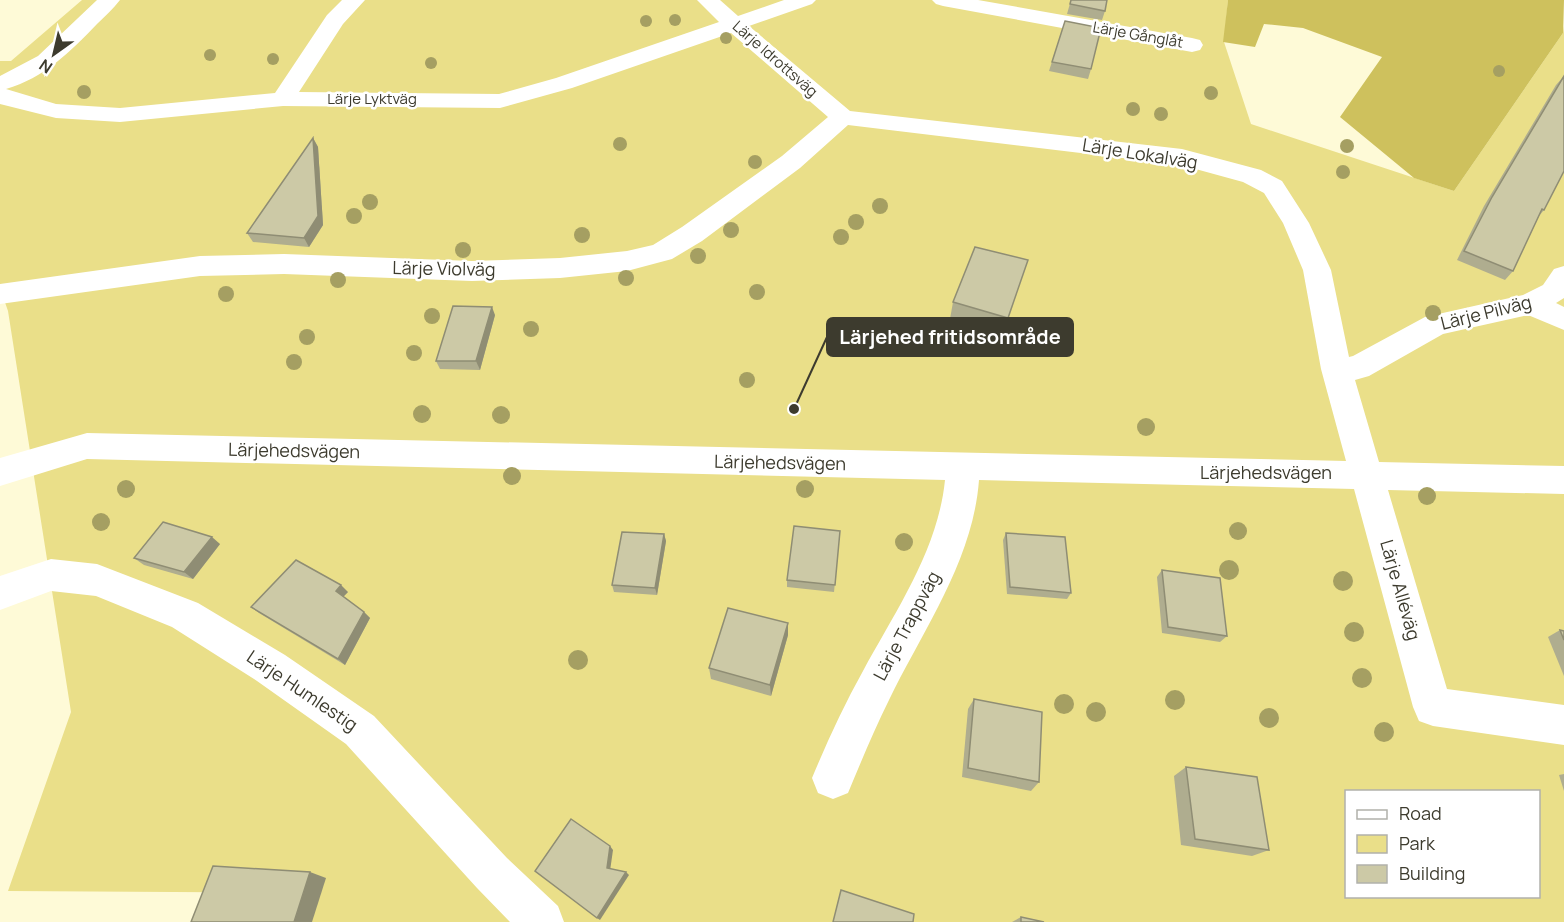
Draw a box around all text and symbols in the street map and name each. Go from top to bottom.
street label: Lärje Idrottsväg [728,16,822,101]
street label: Lärje Gånglåt [1091,16,1185,53]
north arrow [24,24,84,84]
text: N [35,54,57,79]
street label: Lärje Lyktväg [327,88,417,109]
street label: Lärje Lokalväg [1081,132,1200,174]
street label: Lärje Violväg [392,255,496,281]
street label: Lärje Pilväg [1438,289,1534,335]
callout: Lärjehed fritidsområde [827,318,1073,356]
text: Lärjehed fritidsområde [839,323,1061,350]
street label: Lärjehedsvägen [228,437,360,463]
street label: Lärjehedsvägen [714,449,846,475]
street label: Lärjehedsvägen [1200,460,1332,484]
street label: Lärje Alléväg [1375,537,1427,643]
street label: Lärje Trappväg [867,567,945,684]
street label: Lärje Humlestig [242,644,363,736]
legend [1345,790,1540,898]
text: Road [1399,801,1442,825]
text: Park [1399,831,1436,855]
text: Building [1399,861,1465,885]

